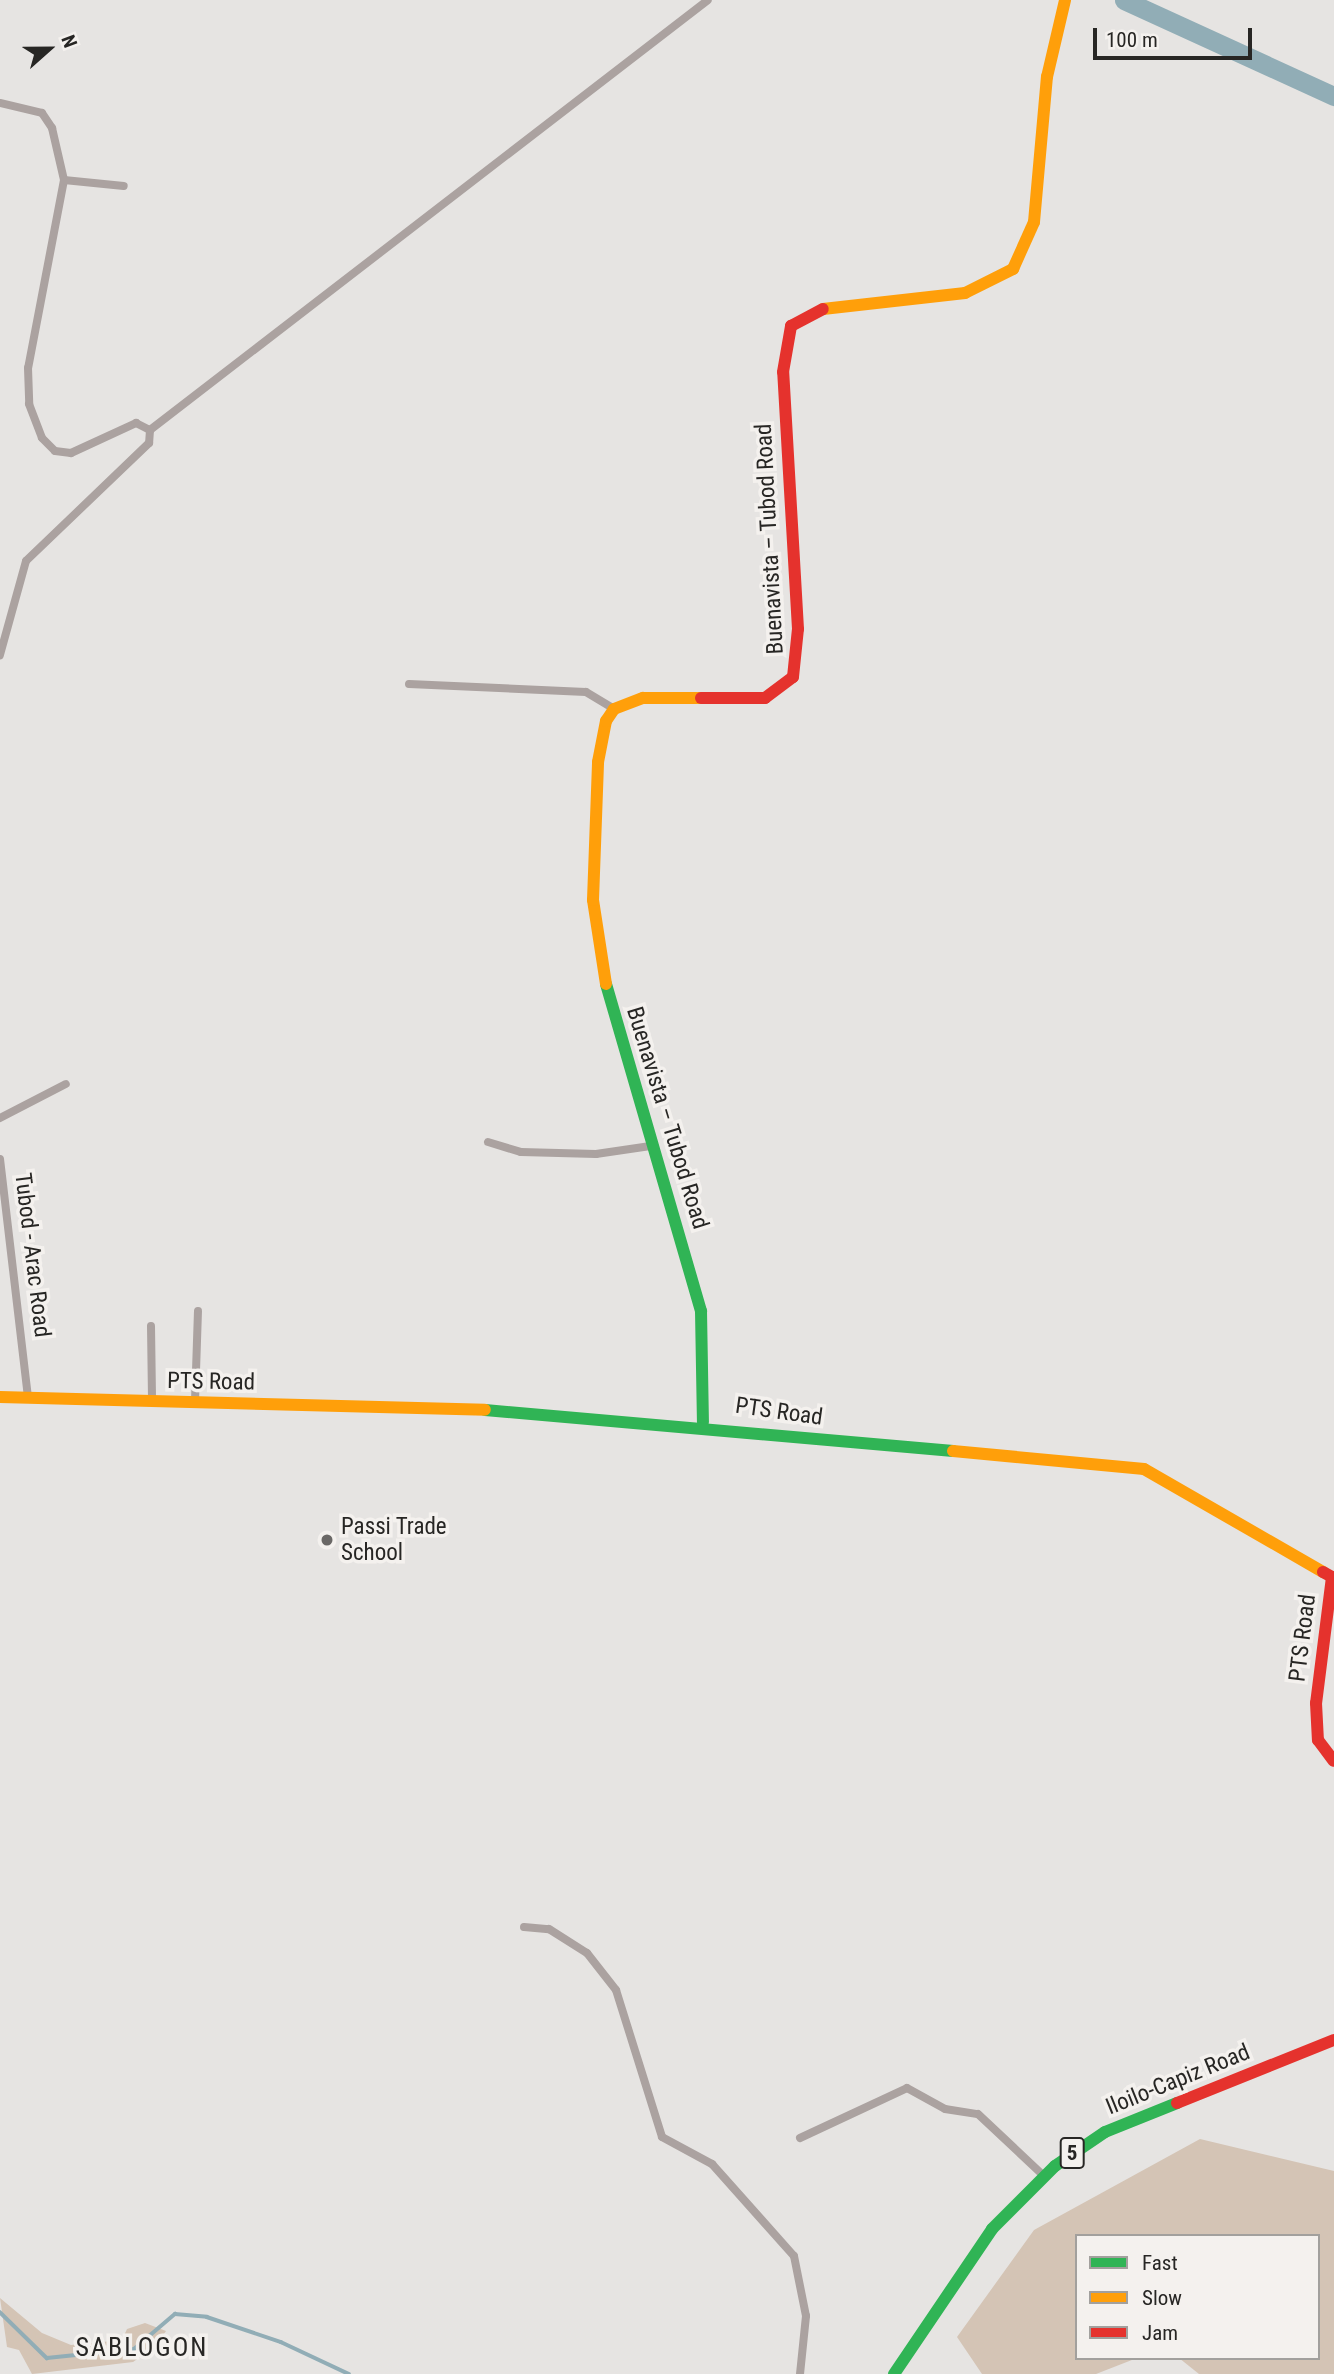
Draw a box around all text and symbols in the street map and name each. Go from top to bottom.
north arrow [14,14,84,84]
scale bar [1096,14,1255,58]
text: 100 m [1106,28,1158,52]
text: N [56,32,82,51]
street label: Buenavista – Tubod Road [750,423,790,655]
street label: Buenavista – Tubod Road [620,1003,714,1233]
street label: Tubod - Arac Road [8,1171,56,1339]
street label: PTS Road [167,1367,255,1397]
street label: PTS Road [734,1392,824,1432]
place label: Passi Trade School [341,1513,447,1567]
marker: Passi Trade School [319,1532,335,1548]
street label: PTS Road [1284,1593,1322,1683]
street label: Iloilo-Capiz Road [1102,2039,1254,2121]
road number: 5 [1058,2136,1086,2170]
legend [1075,2234,1320,2360]
text: Fast [1142,2251,1178,2275]
text: Slow [1142,2286,1182,2310]
text: Jam [1142,2321,1178,2345]
district label: SABLOGON [77,2332,207,2364]

